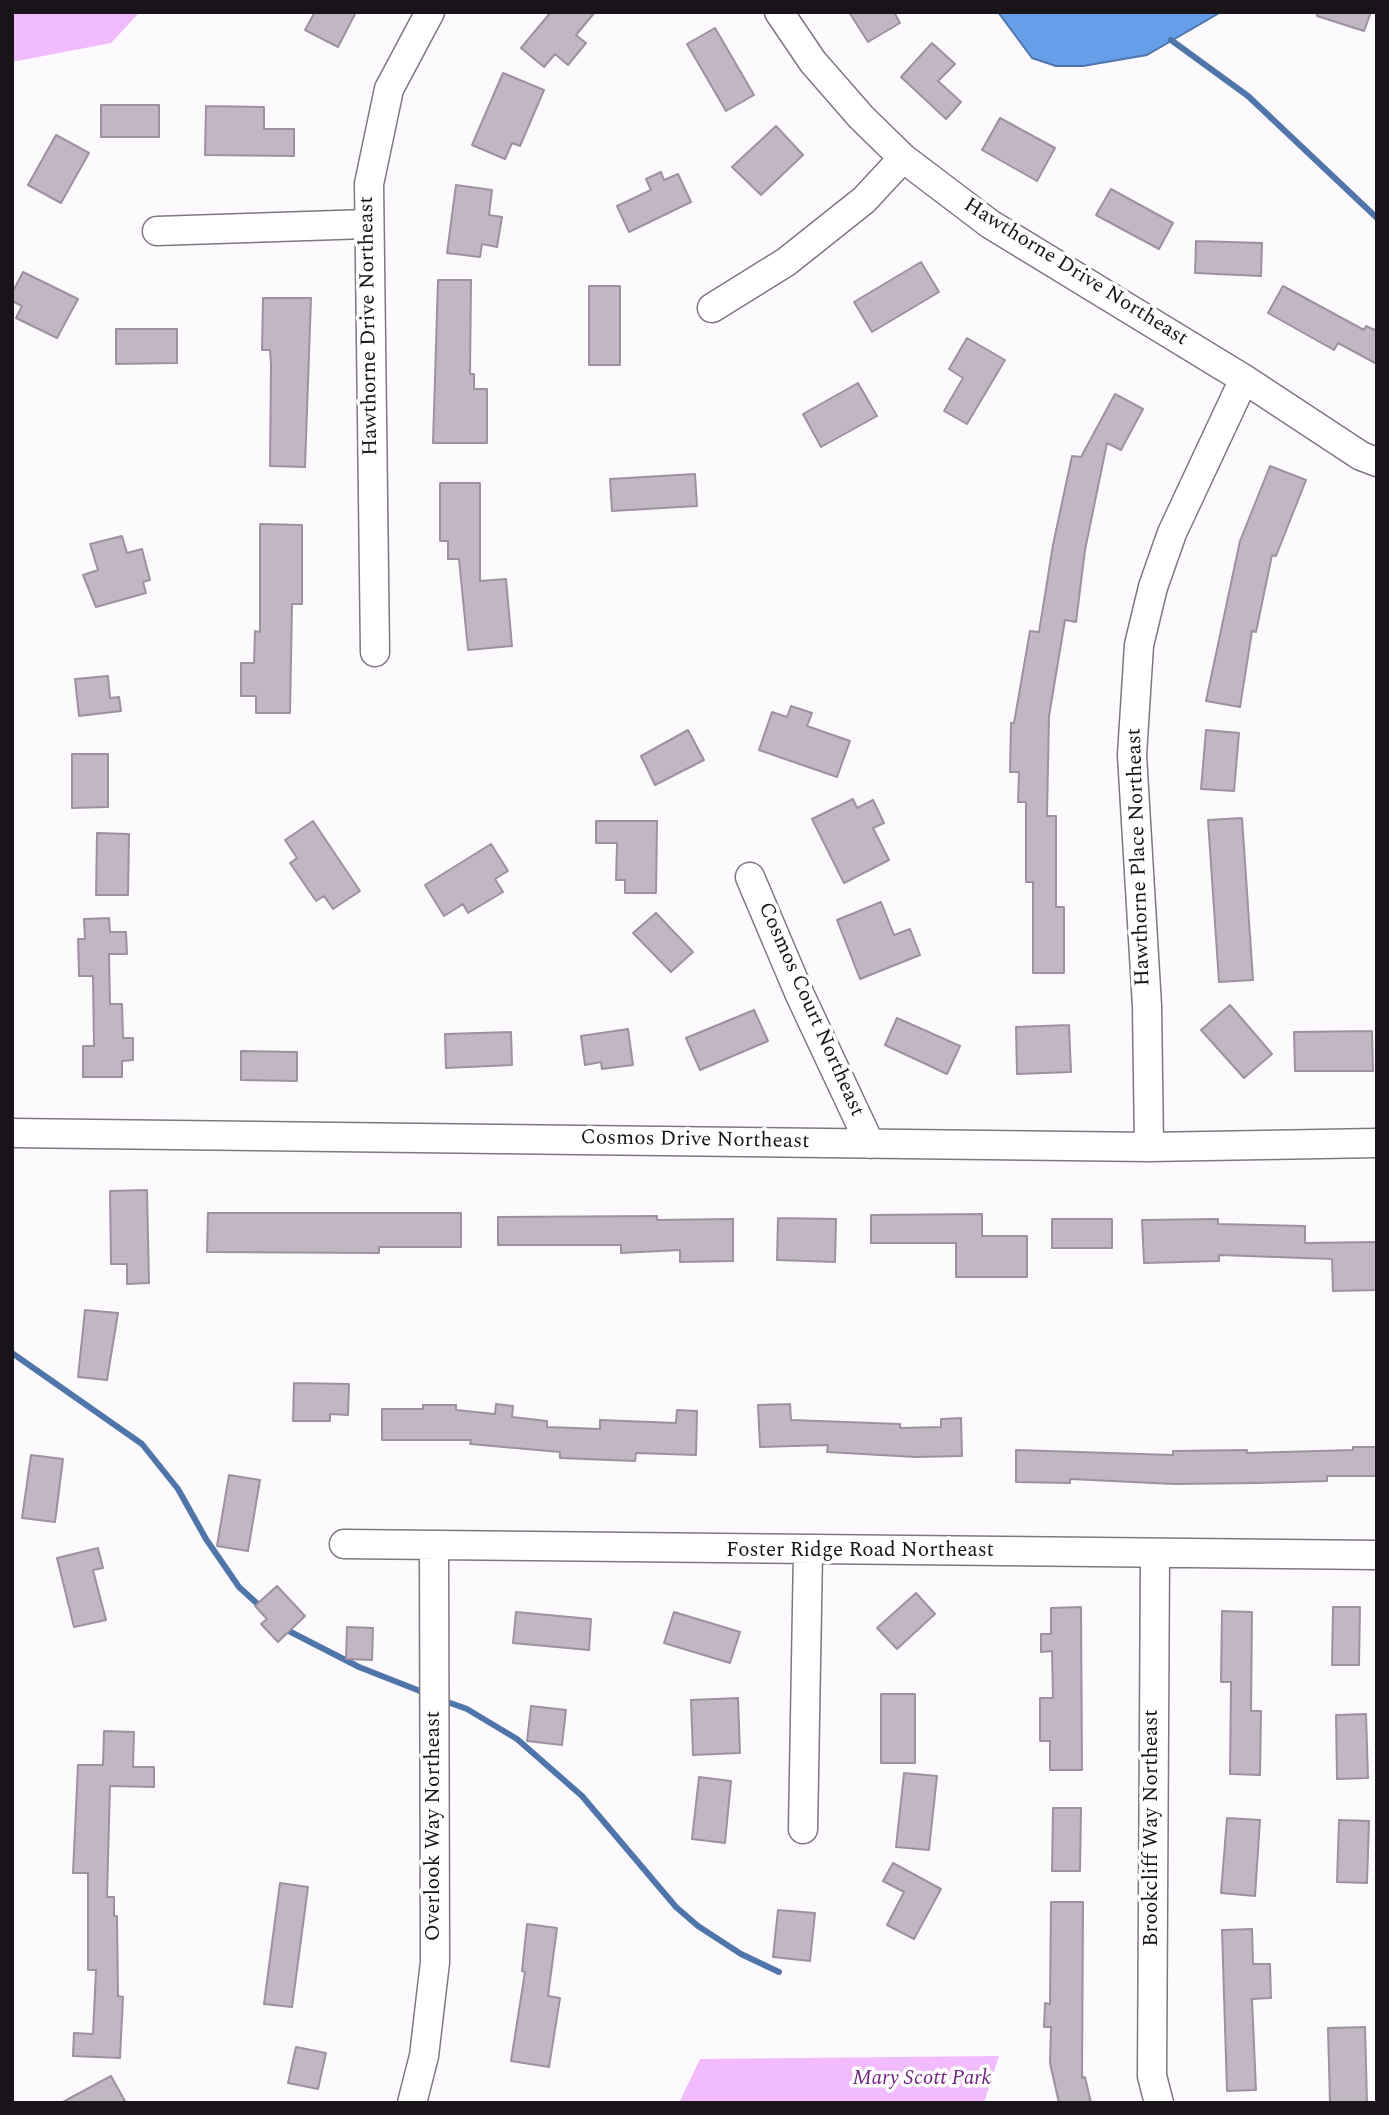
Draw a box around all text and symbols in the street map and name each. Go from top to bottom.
street label: Hawthorne Drive Northeast [958,194,1192,352]
street label: Hawthorne Drive Northeast [355,196,385,456]
street label: Hawthorne Place Northeast [1123,727,1157,987]
street label: Cosmos Court Northeast [751,899,869,1121]
street label: Cosmos Drive Northeast [580,1126,810,1156]
street label: Foster Ridge Road Northeast [726,1539,994,1565]
street label: Brookcliff Way Northeast [1140,1709,1166,1947]
street label: Overlook Way Northeast [422,1711,448,1941]
park label: Mary Scott Park [853,2067,991,2093]

